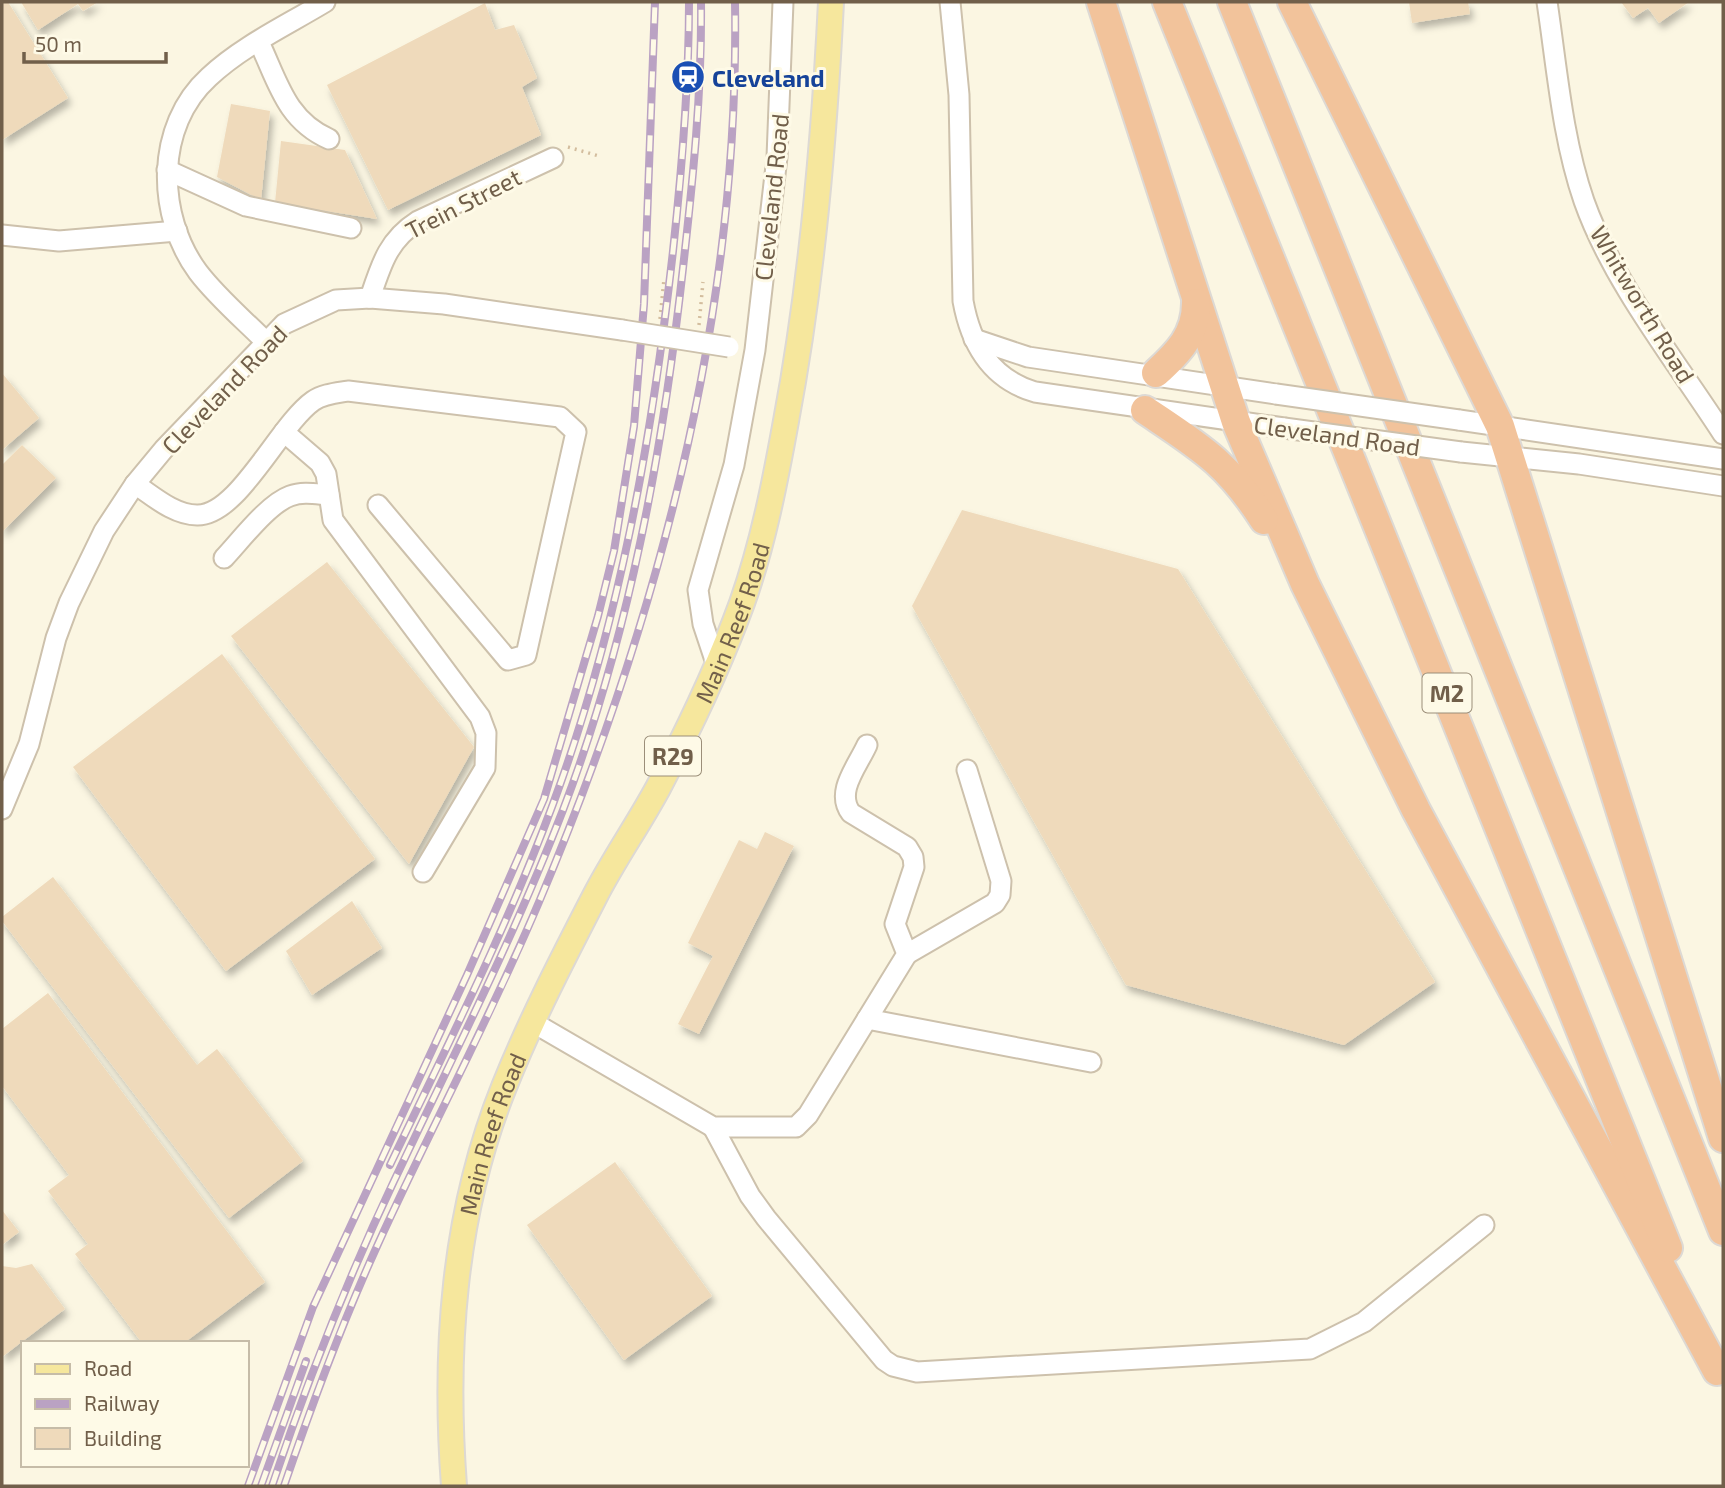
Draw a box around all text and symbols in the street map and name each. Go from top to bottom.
scale bar [24,21,166,65]
text: 50 m [35,31,82,56]
station icon: Cleveland [669,58,707,96]
place label: Cleveland [712,63,825,92]
street label: Cleveland Road [748,112,794,282]
street label: Trein Street [400,162,526,244]
street label: Whitworth Road [1585,220,1701,388]
street label: Cleveland Road [155,319,293,459]
street label: Cleveland Road [1252,409,1422,461]
street label: Main Reef Road [688,539,774,707]
road number: M2 [1422,674,1472,712]
road number: R29 [645,736,701,776]
street label: Main Reef Road [452,1048,531,1218]
legend [21,1341,248,1467]
text: Road [84,1355,132,1380]
text: Railway [84,1390,160,1415]
text: Building [84,1425,162,1450]

